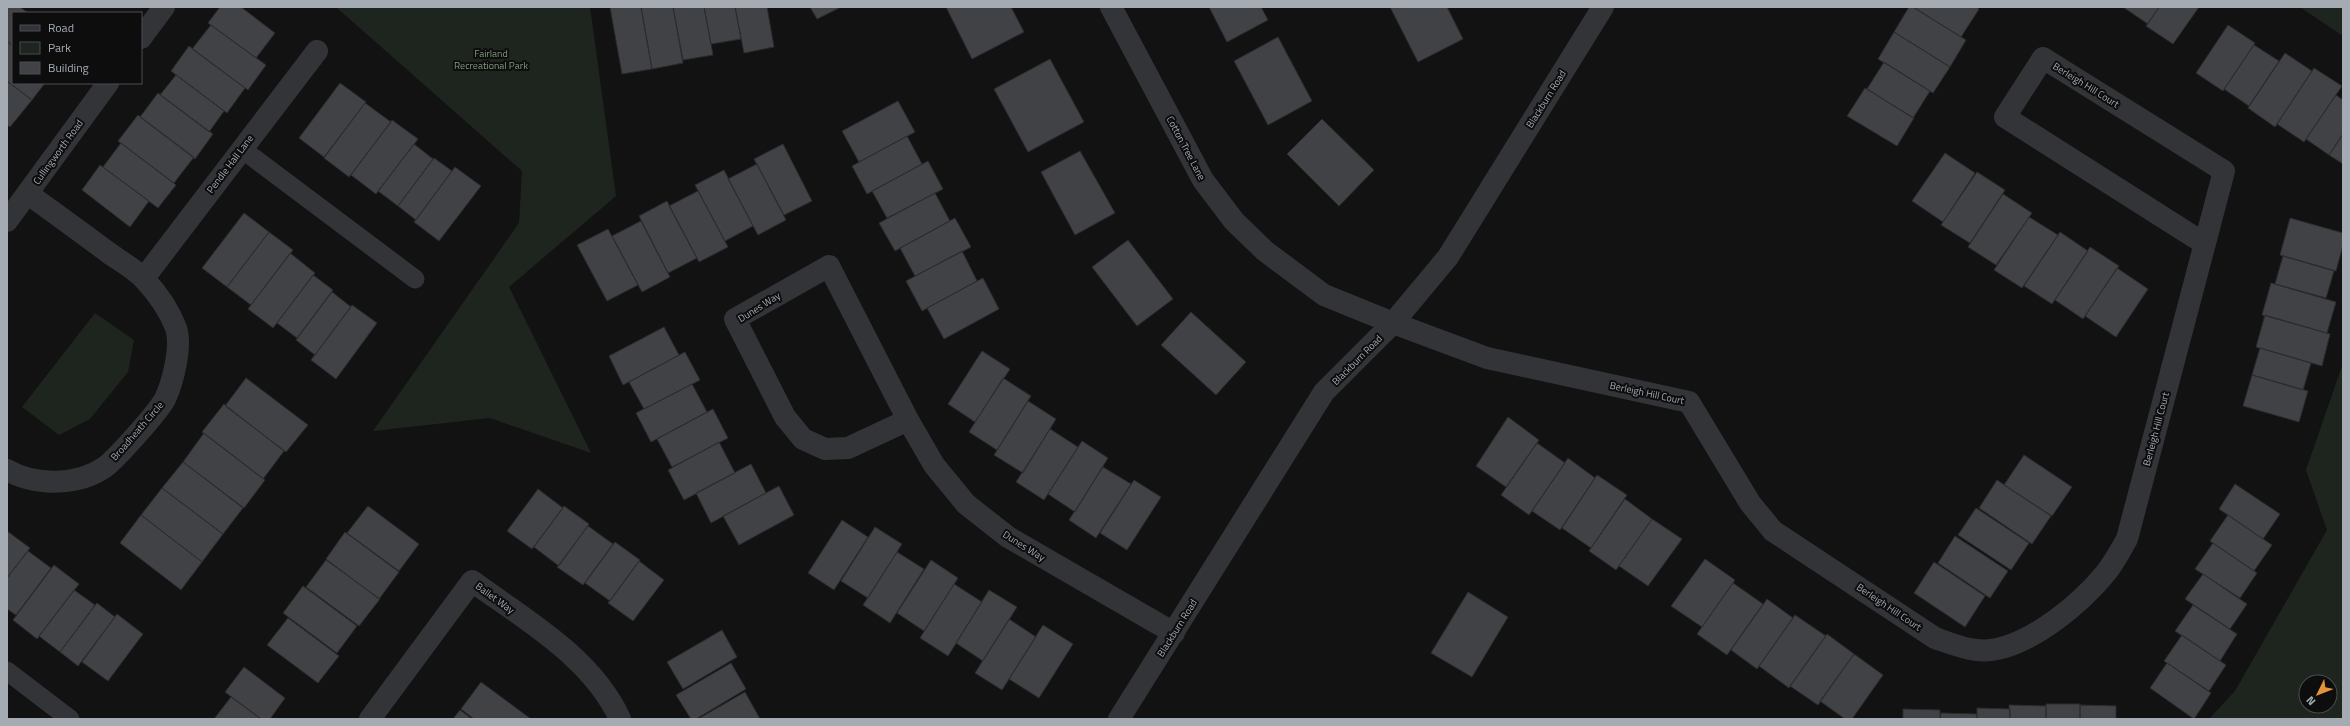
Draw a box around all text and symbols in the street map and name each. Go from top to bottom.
legend [12,12,142,84]
text: Road [48,18,74,37]
text: Park [48,38,71,57]
park label: Fairland Recreational Park [454,46,528,73]
text: Building [48,58,89,77]
street label: Berleigh Hill Court [2050,59,2122,112]
street label: Blackburn Road [1522,67,1570,131]
street label: Cotton Tree Lane [1163,113,1209,183]
street label: Cullingworth Road [29,116,87,188]
street label: Pendle Hall Lane [203,132,257,196]
street label: Dunes Way [735,288,783,326]
street label: Blackburn Road [1328,331,1386,389]
street label: Berleigh Hill Court [1608,378,1686,408]
street label: Berleigh Hill Court [2139,390,2173,467]
street label: Broadheath Circle [107,398,167,464]
street label: Dunes Way [1000,527,1048,565]
street label: Ballet Way [472,579,518,617]
street label: Berleigh Hill Court [1853,580,1925,635]
street label: Blackburn Road [1153,596,1201,660]
north arrow [2298,674,2338,714]
text: N [2302,693,2319,709]

